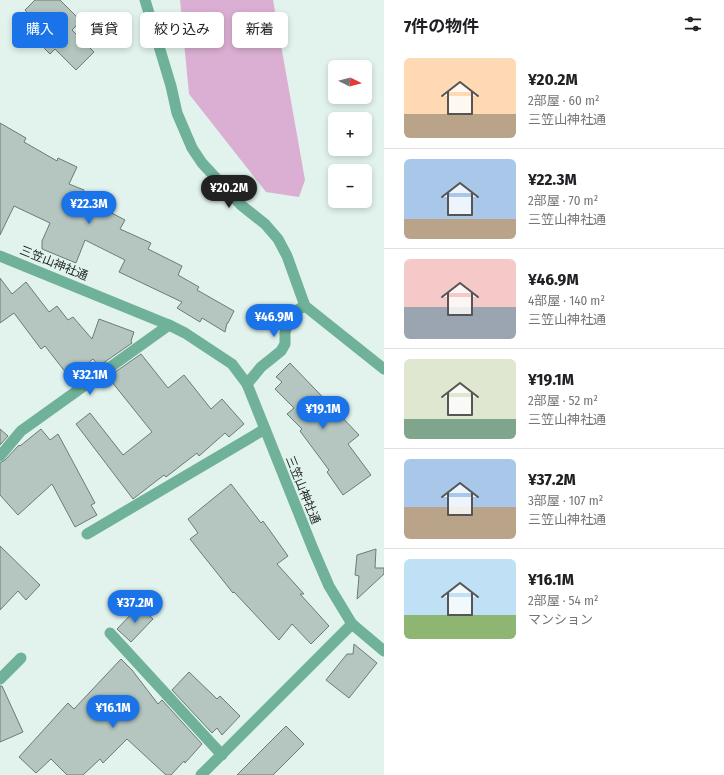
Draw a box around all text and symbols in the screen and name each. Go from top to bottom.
chip: 購入 [12,12,68,48]
chip: 賃貸 [76,12,132,48]
chip: 絞り込み [140,12,224,48]
chip: 新着 [232,12,288,48]
icon: filters [682,13,704,35]
text: 7件の物件 [404,16,479,37]
north arrow [328,60,372,104]
map controls [328,60,372,208]
text: ¥20.2M [528,69,578,90]
icon: home [436,74,484,122]
text: 2部屋 · 60 m² [528,93,600,108]
button: + [328,112,372,156]
text: 三笠山神社通 [528,112,606,127]
button: − [328,164,372,208]
text: ¥22.3M [528,169,577,190]
pin: ¥20.2M [196,175,262,209]
icon: home [436,175,484,223]
text: ¥20.2M [210,180,248,195]
pin: ¥22.3M [56,191,122,225]
text: 2部屋 · 70 m² [528,193,598,208]
text: ¥22.3M [70,196,108,211]
text: 三笠山神社通 [528,212,606,227]
street label: 三笠山神社通 [18,243,90,283]
text: ¥46.9M [528,269,579,290]
icon: home [436,275,484,323]
text: 4部屋 · 140 m² [528,293,605,308]
pin: ¥46.9M [241,304,307,338]
text: ¥46.9M [255,309,293,324]
text: 三笠山神社通 [528,312,606,327]
pin: ¥32.1M [57,362,123,396]
text: ¥32.1M [72,367,108,382]
text: ¥19.1M [528,369,574,390]
icon: home [436,375,484,423]
text: 2部屋 · 52 m² [528,393,598,408]
pin: ¥19.1M [290,396,356,430]
text: ¥19.1M [305,401,341,416]
text: 三笠山神社通 [528,412,606,427]
street label: 三笠山神社通 [283,454,323,526]
text: ¥37.2M [528,469,576,490]
icon: home [436,475,484,523]
text: 3部屋 · 107 m² [528,493,603,508]
text: 三笠山神社通 [528,512,606,527]
text: ¥16.1M [528,569,574,590]
icon: home [436,575,484,623]
pin: ¥37.2M [102,590,168,624]
text: 2部屋 · 54 m² [528,593,599,608]
text: ¥37.2M [117,595,153,610]
text: マンション [528,612,593,627]
pin: ¥16.1M [80,695,146,729]
text: ¥16.1M [95,700,131,715]

